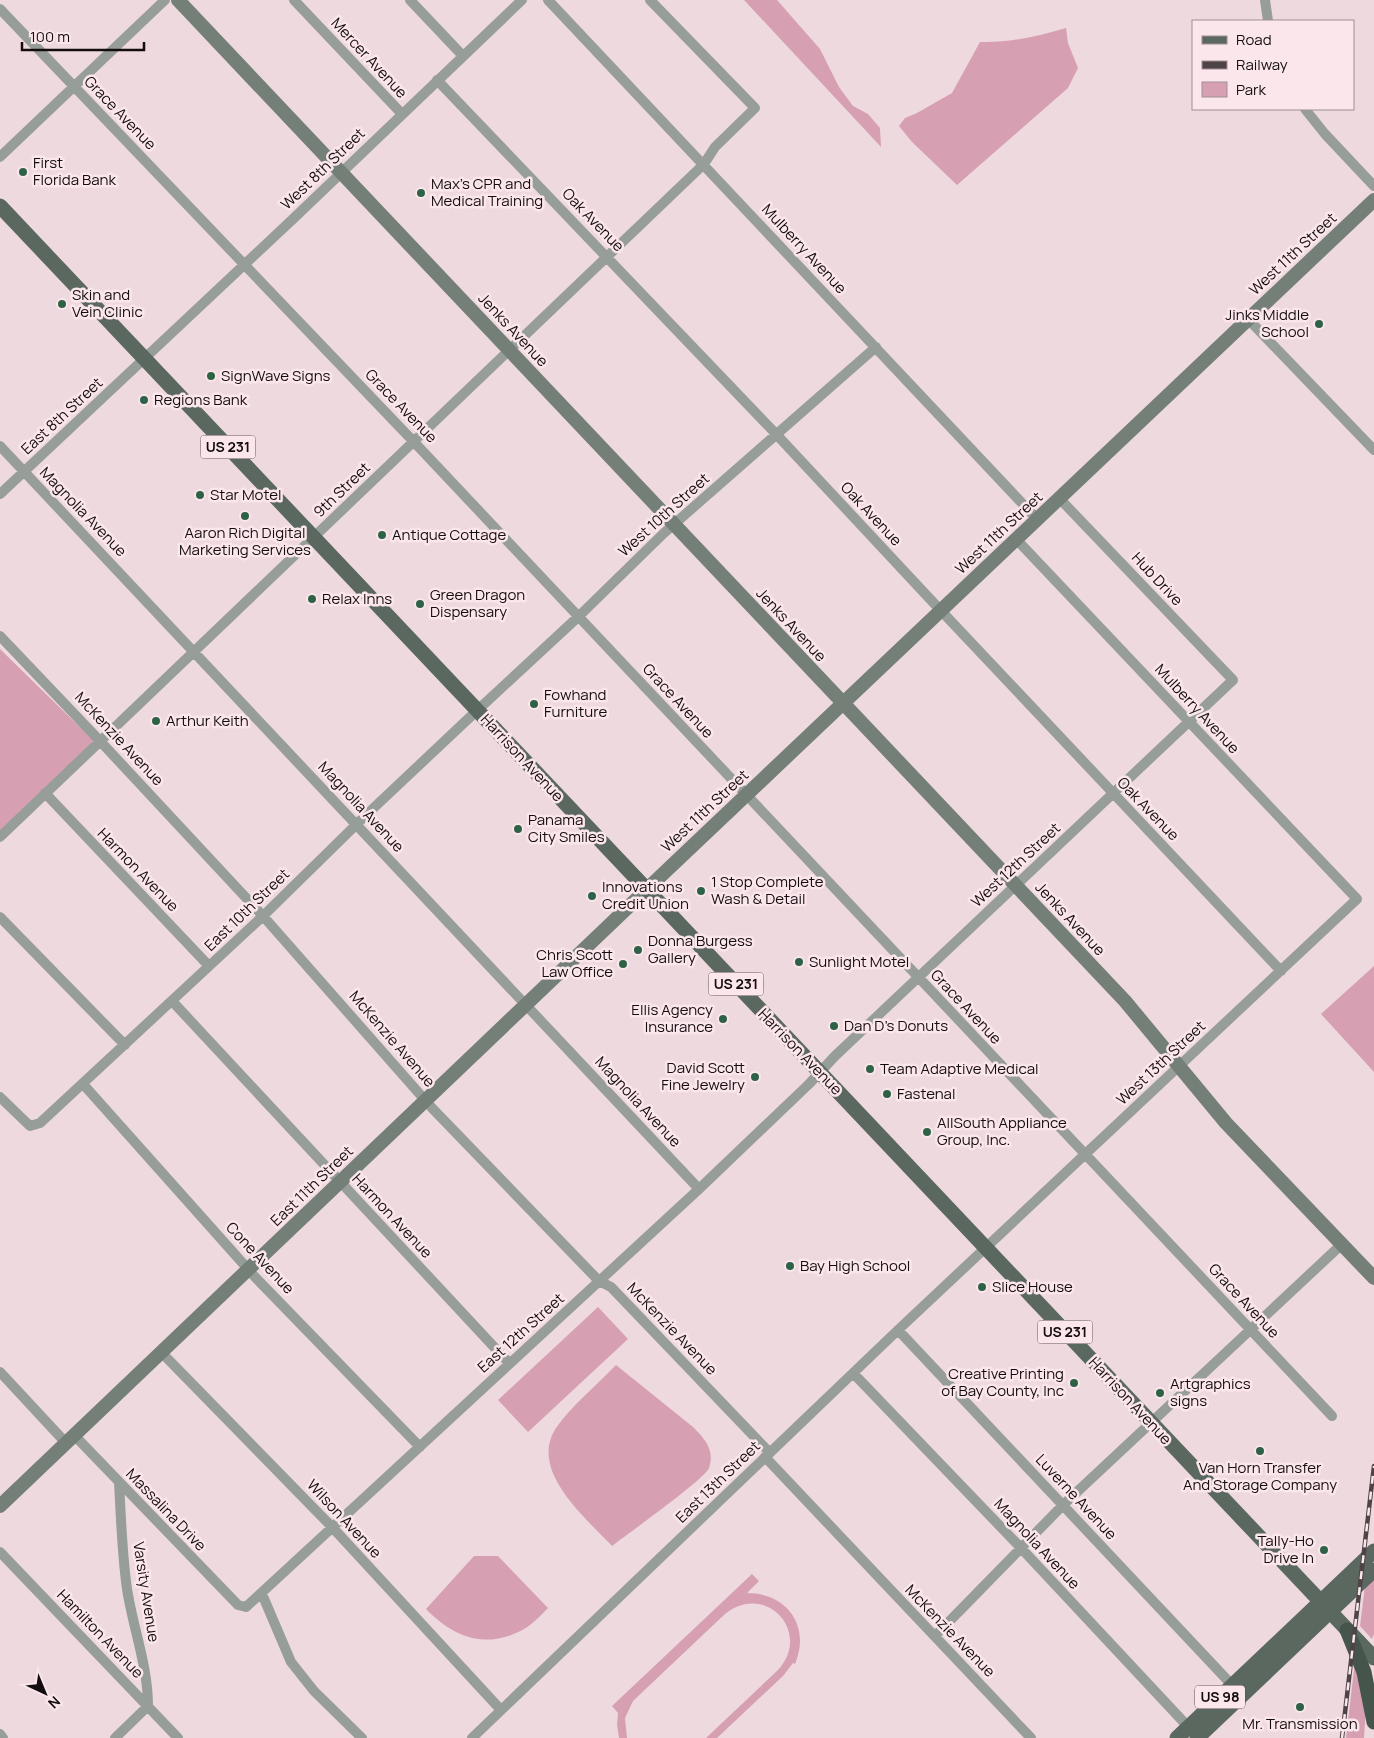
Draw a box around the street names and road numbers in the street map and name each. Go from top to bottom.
street label: Mercer Avenue [326,13,412,103]
street label: Grace Avenue [80,71,161,154]
street label: West 8th Street [276,123,369,214]
street label: Oak Avenue [558,183,629,256]
street label: Mulberry Avenue [757,199,852,298]
street label: West 11th Street [1244,208,1341,300]
street label: Jenks Avenue [474,288,553,371]
street label: Grace Avenue [361,364,442,447]
street label: East 8th Street [16,372,107,459]
road number: US 231 [200,436,256,458]
street label: 9th Street [309,457,375,522]
street label: Magnolia Avenue [35,462,132,561]
street label: West 10th Street [614,468,714,561]
street label: Oak Avenue [836,477,907,551]
street label: West 11th Street [950,487,1047,579]
street label: Hub Drive [1127,547,1188,610]
street label: Jenks Avenue [752,583,831,666]
street label: Grace Avenue [638,659,719,743]
street label: Mulberry Avenue [1150,659,1245,758]
street label: McKenzie Avenue [70,687,169,790]
street label: Harrison Avenue [476,709,569,806]
street label: Magnolia Avenue [314,757,409,857]
street label: West 11th Street [656,765,753,857]
street label: Oak Avenue [1113,772,1184,845]
street label: West 12th Street [966,818,1065,912]
street label: Harmon Avenue [93,823,184,916]
street label: East 10th Street [200,864,294,956]
street label: Jenks Avenue [1031,877,1110,960]
street label: Grace Avenue [926,965,1007,1049]
road number: US 231 [708,972,764,996]
street label: McKenzie Avenue [345,986,440,1091]
street label: Harrison Avenue [754,1004,847,1100]
street label: West 13th Street [1111,1016,1210,1109]
street label: Magnolia Avenue [591,1052,686,1152]
street label: East 11th Street [266,1141,358,1231]
street label: Harmon Avenue [348,1169,437,1263]
street label: Cone Avenue [221,1217,299,1298]
street label: Grace Avenue [1204,1259,1285,1343]
street label: McKenzie Avenue [623,1278,722,1380]
street label: East 12th Street [473,1288,569,1377]
road number: US 231 [1038,1320,1092,1344]
street label: Harrison Avenue [1084,1352,1177,1449]
street label: East 13th Street [671,1436,764,1527]
street label: Luverne Avenue [1031,1449,1122,1544]
street label: Massalina Drive [122,1464,211,1556]
street label: Wilson Avenue [302,1475,387,1563]
street label: Magnolia Avenue [990,1494,1085,1594]
street label: Varsity Avenue [128,1540,165,1644]
street label: McKenzie Avenue [901,1580,1000,1682]
street label: Hamilton Avenue [52,1585,148,1683]
road number: US 98 [1195,1685,1245,1708]

